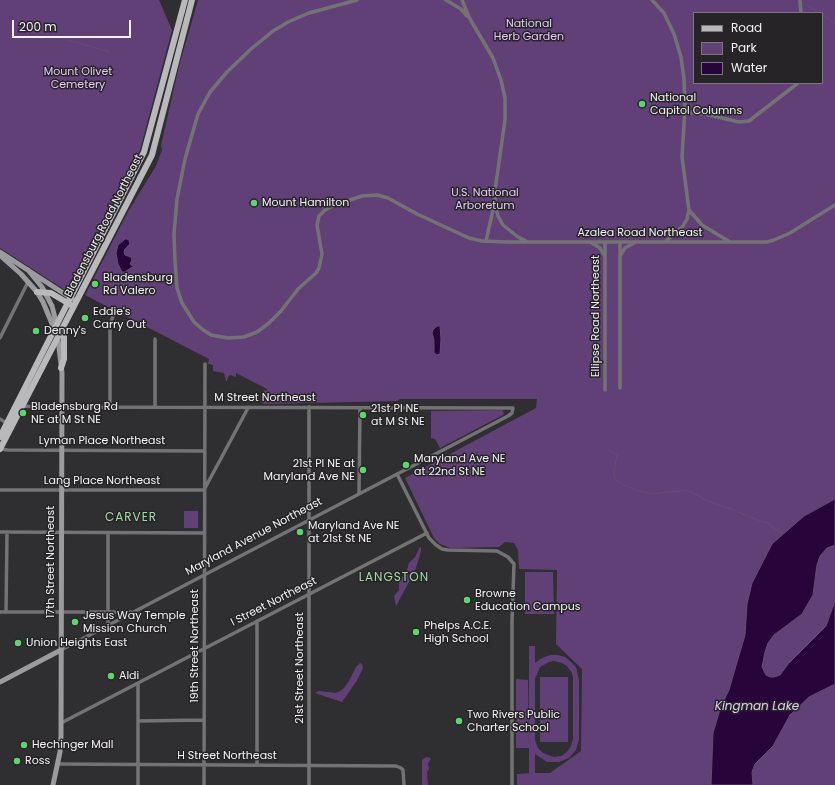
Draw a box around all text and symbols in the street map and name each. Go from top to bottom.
scale bar [14,12,133,38]
legend [693,12,823,84]
park label: National Herb Garden [494,17,564,43]
text: 200 m [19,18,57,35]
text: Road [731,19,762,36]
text: Park [731,39,757,56]
text: Water [731,59,767,76]
park label: Mount Olivet Cemetery [44,65,112,91]
place label: National Capitol Columns [650,91,742,117]
marker: National Capitol Columns [637,99,647,109]
street label: Bladensburg Road Northeast [62,152,146,300]
park label: U.S. National Arboretum [451,186,519,212]
place label: Mount Hamilton [262,196,349,210]
marker: Mount Hamilton [249,198,259,208]
street label: Azalea Road Northeast [577,226,703,240]
street label: Ellipse Road Northeast [589,255,603,377]
place label: Bladensburg Rd Valero [103,271,173,297]
marker: Bladensburg Rd Valero [90,279,100,289]
place label: Eddie's Carry Out [93,305,146,331]
marker: Eddie's Carry Out [80,313,90,323]
place label: Denny's [44,324,86,338]
marker: Denny's [31,326,41,336]
street label: M Street Northeast [214,391,316,405]
place label: Bladensburg Rd NE at M St NE [31,400,118,426]
place label: 21st Pl NE at M St NE [371,402,425,428]
marker: Bladensburg Rd NE at M St NE [18,408,28,418]
marker: 21st Pl NE at M St NE [358,410,368,420]
street label: Lyman Place Northeast [39,434,165,448]
place label: Maryland Ave NE at 22nd St NE [414,452,505,478]
place label: 21st Pl NE at Maryland Ave NE [264,457,355,483]
marker: Maryland Ave NE at 22nd St NE [401,460,411,470]
marker: 21st Pl NE at Maryland Ave NE [358,465,368,475]
street label: Lang Place Northeast [44,474,160,488]
street label: Maryland Avenue Northeast [183,495,325,579]
street label: 17th Street Northeast [44,506,58,618]
district label: CARVER [105,511,157,525]
place label: Maryland Ave NE at 21st St NE [308,519,399,545]
marker: Maryland Ave NE at 21st St NE [295,527,305,537]
district label: LANGSTON [359,571,429,585]
street label: I Street Northeast [229,575,319,629]
place label: Browne Education Campus [475,587,580,613]
street label: 19th Street Northeast [188,589,202,703]
marker: Browne Education Campus [462,595,472,605]
place label: Jesus Way Temple Mission Church [83,609,185,635]
street label: 21st Street Northeast [293,612,307,724]
marker: Jesus Way Temple Mission Church [70,617,80,627]
place label: Phelps A.C.E. High School [424,619,492,645]
marker: Phelps A.C.E. High School [411,627,421,637]
place label: Union Heights East [26,636,127,650]
marker: Union Heights East [13,638,23,648]
place label: Aldi [119,669,139,683]
marker: Aldi [106,671,116,681]
water label: Kingman Lake [715,700,799,714]
place label: Two Rivers Public Charter School [467,708,560,734]
marker: Two Rivers Public Charter School [454,716,464,726]
place label: Hechinger Mall [32,738,114,752]
marker: Hechinger Mall [19,740,29,750]
street label: H Street Northeast [177,749,277,763]
place label: Ross [25,754,50,768]
marker: Ross [12,756,22,766]

